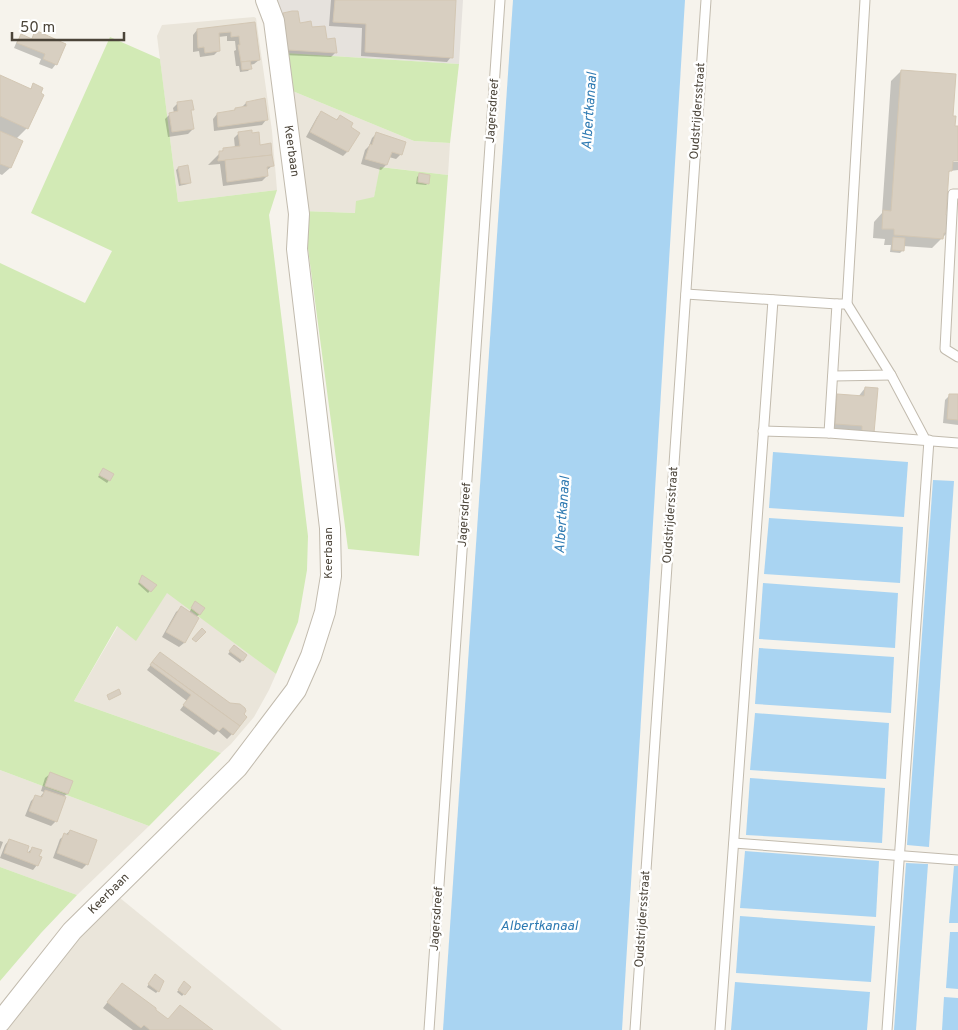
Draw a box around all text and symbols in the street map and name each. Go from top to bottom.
scale bar [12,10,125,42]
text: 50 m [20,19,55,38]
street label: Oudstrijdersstraat [687,62,709,160]
water label: Albertkanaal [579,70,601,150]
street label: Jagersdreef [483,78,503,144]
street label: Keerbaan [279,124,303,178]
street label: Oudstrijdersstraat [660,466,682,564]
water label: Albertkanaal [552,474,574,554]
street label: Jagersdreef [455,482,475,548]
street label: Keerbaan [321,527,337,579]
street label: Keerbaan [85,870,133,918]
street label: Oudstrijdersstraat [632,870,654,968]
street label: Jagersdreef [427,886,447,952]
water label: Albertkanaal [500,918,579,935]

